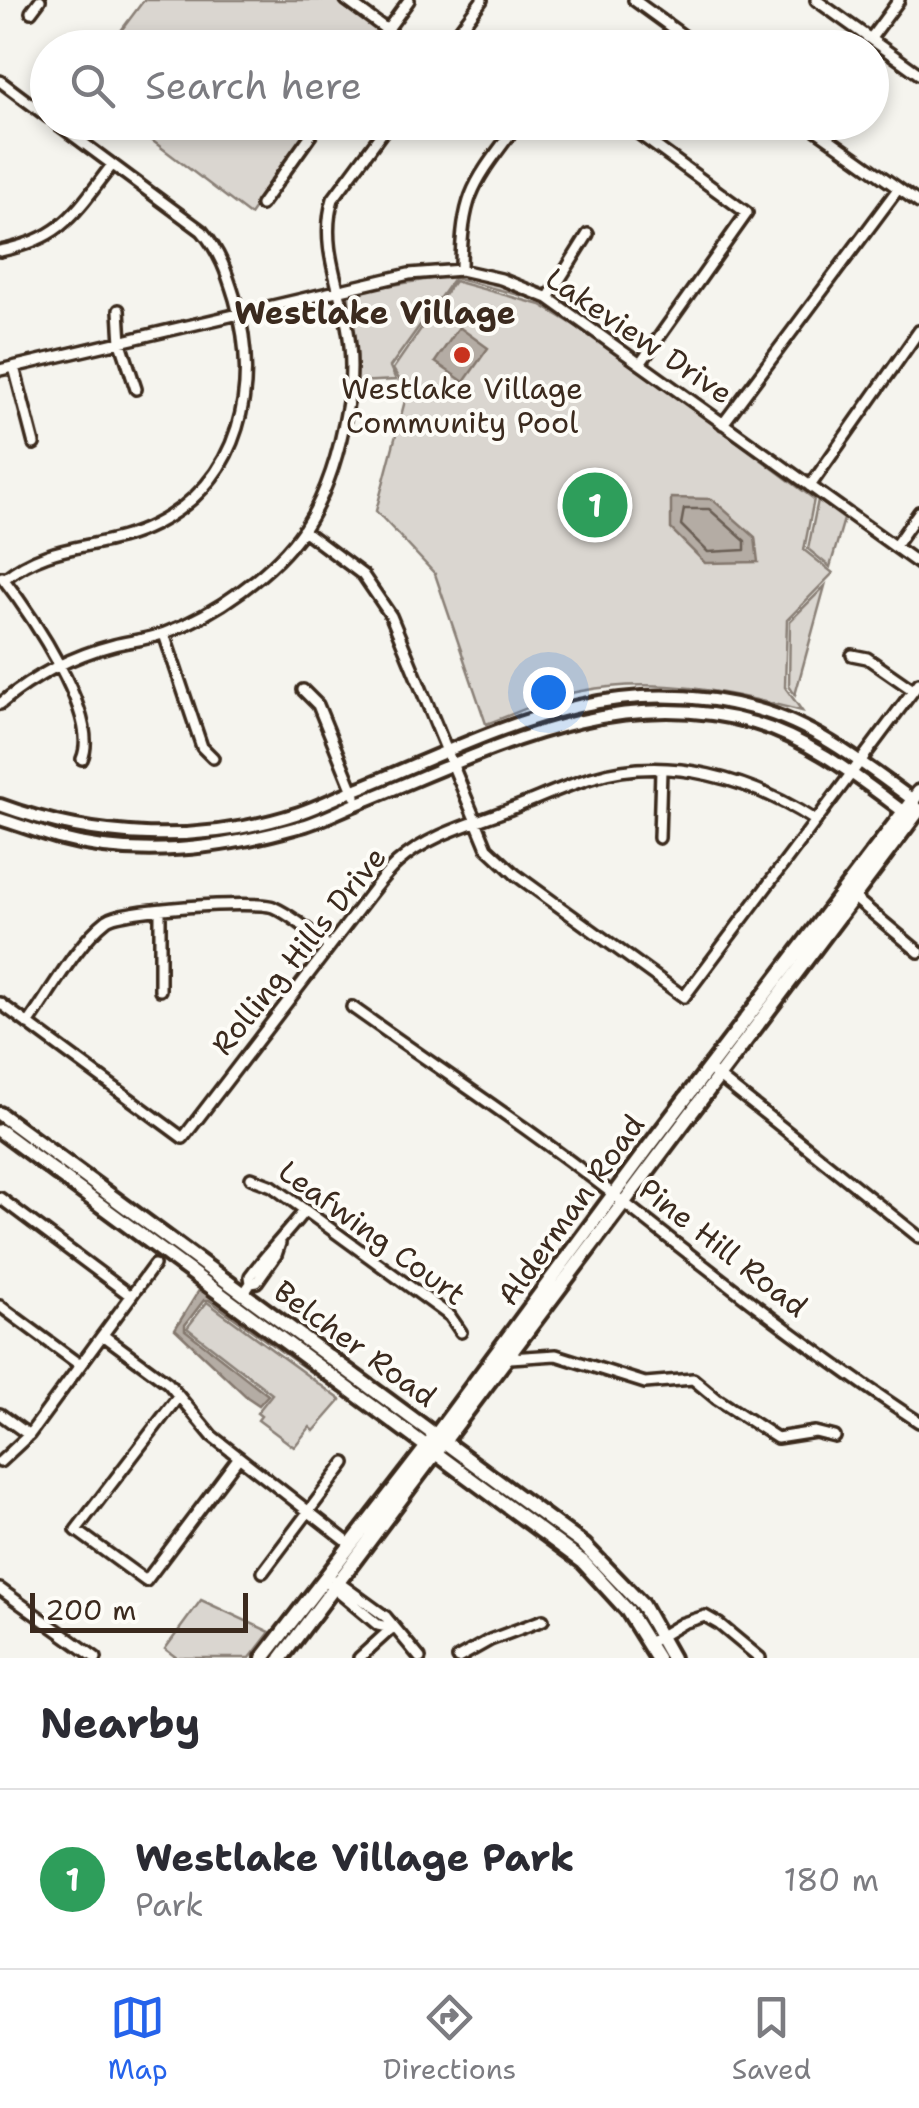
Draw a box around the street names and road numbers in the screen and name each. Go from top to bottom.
street label: Lakeview Drive [538,258,741,413]
street label: Rolling Hills Drive [202,838,395,1063]
street label: Alderman Road [487,1106,654,1314]
street label: Leafwing Court [270,1151,474,1314]
street label: Pine Hill Road [630,1169,816,1327]
street label: Belcher Road [266,1271,445,1417]

